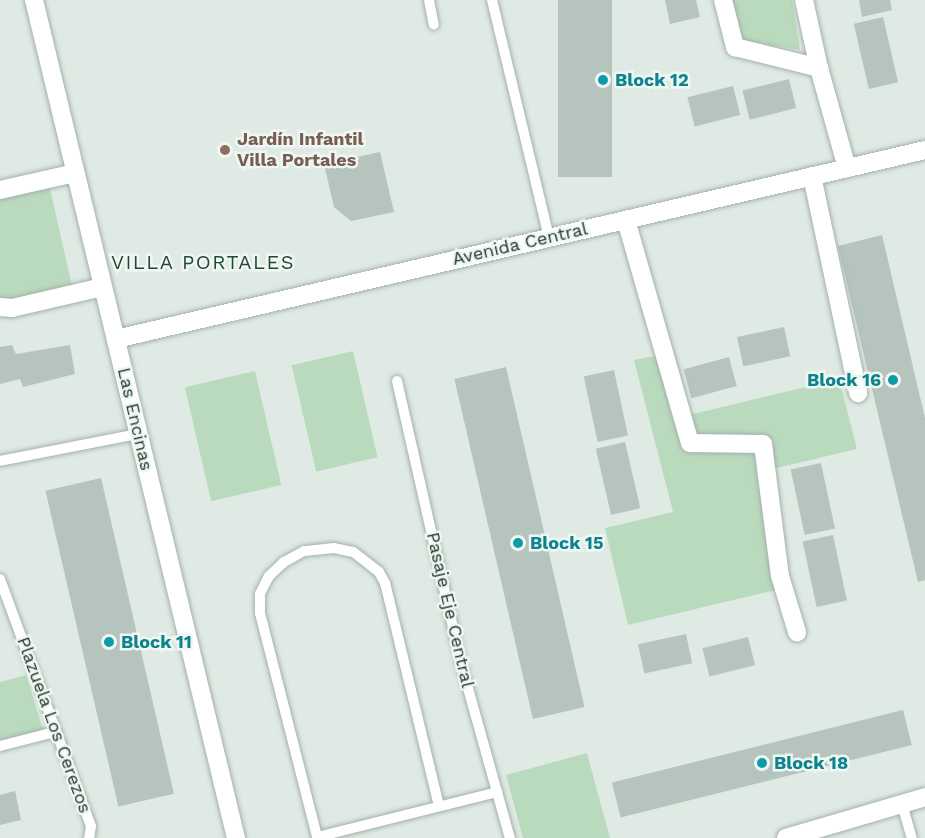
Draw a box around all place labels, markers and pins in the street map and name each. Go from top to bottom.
place label: Block 12 [615,69,689,91]
marker: Block 12 [596,73,610,87]
place label: Jardín Infantil Villa Portales [237,129,363,172]
marker: Jardín Infantil Villa Portales [218,143,232,157]
place label: Block 16 [807,369,881,391]
marker: Block 16 [886,373,900,387]
place label: Block 15 [530,532,604,554]
marker: Block 15 [511,536,525,550]
place label: Block 11 [121,631,192,653]
marker: Block 11 [102,635,116,649]
place label: Block 18 [774,752,849,774]
marker: Block 18 [755,756,769,770]

